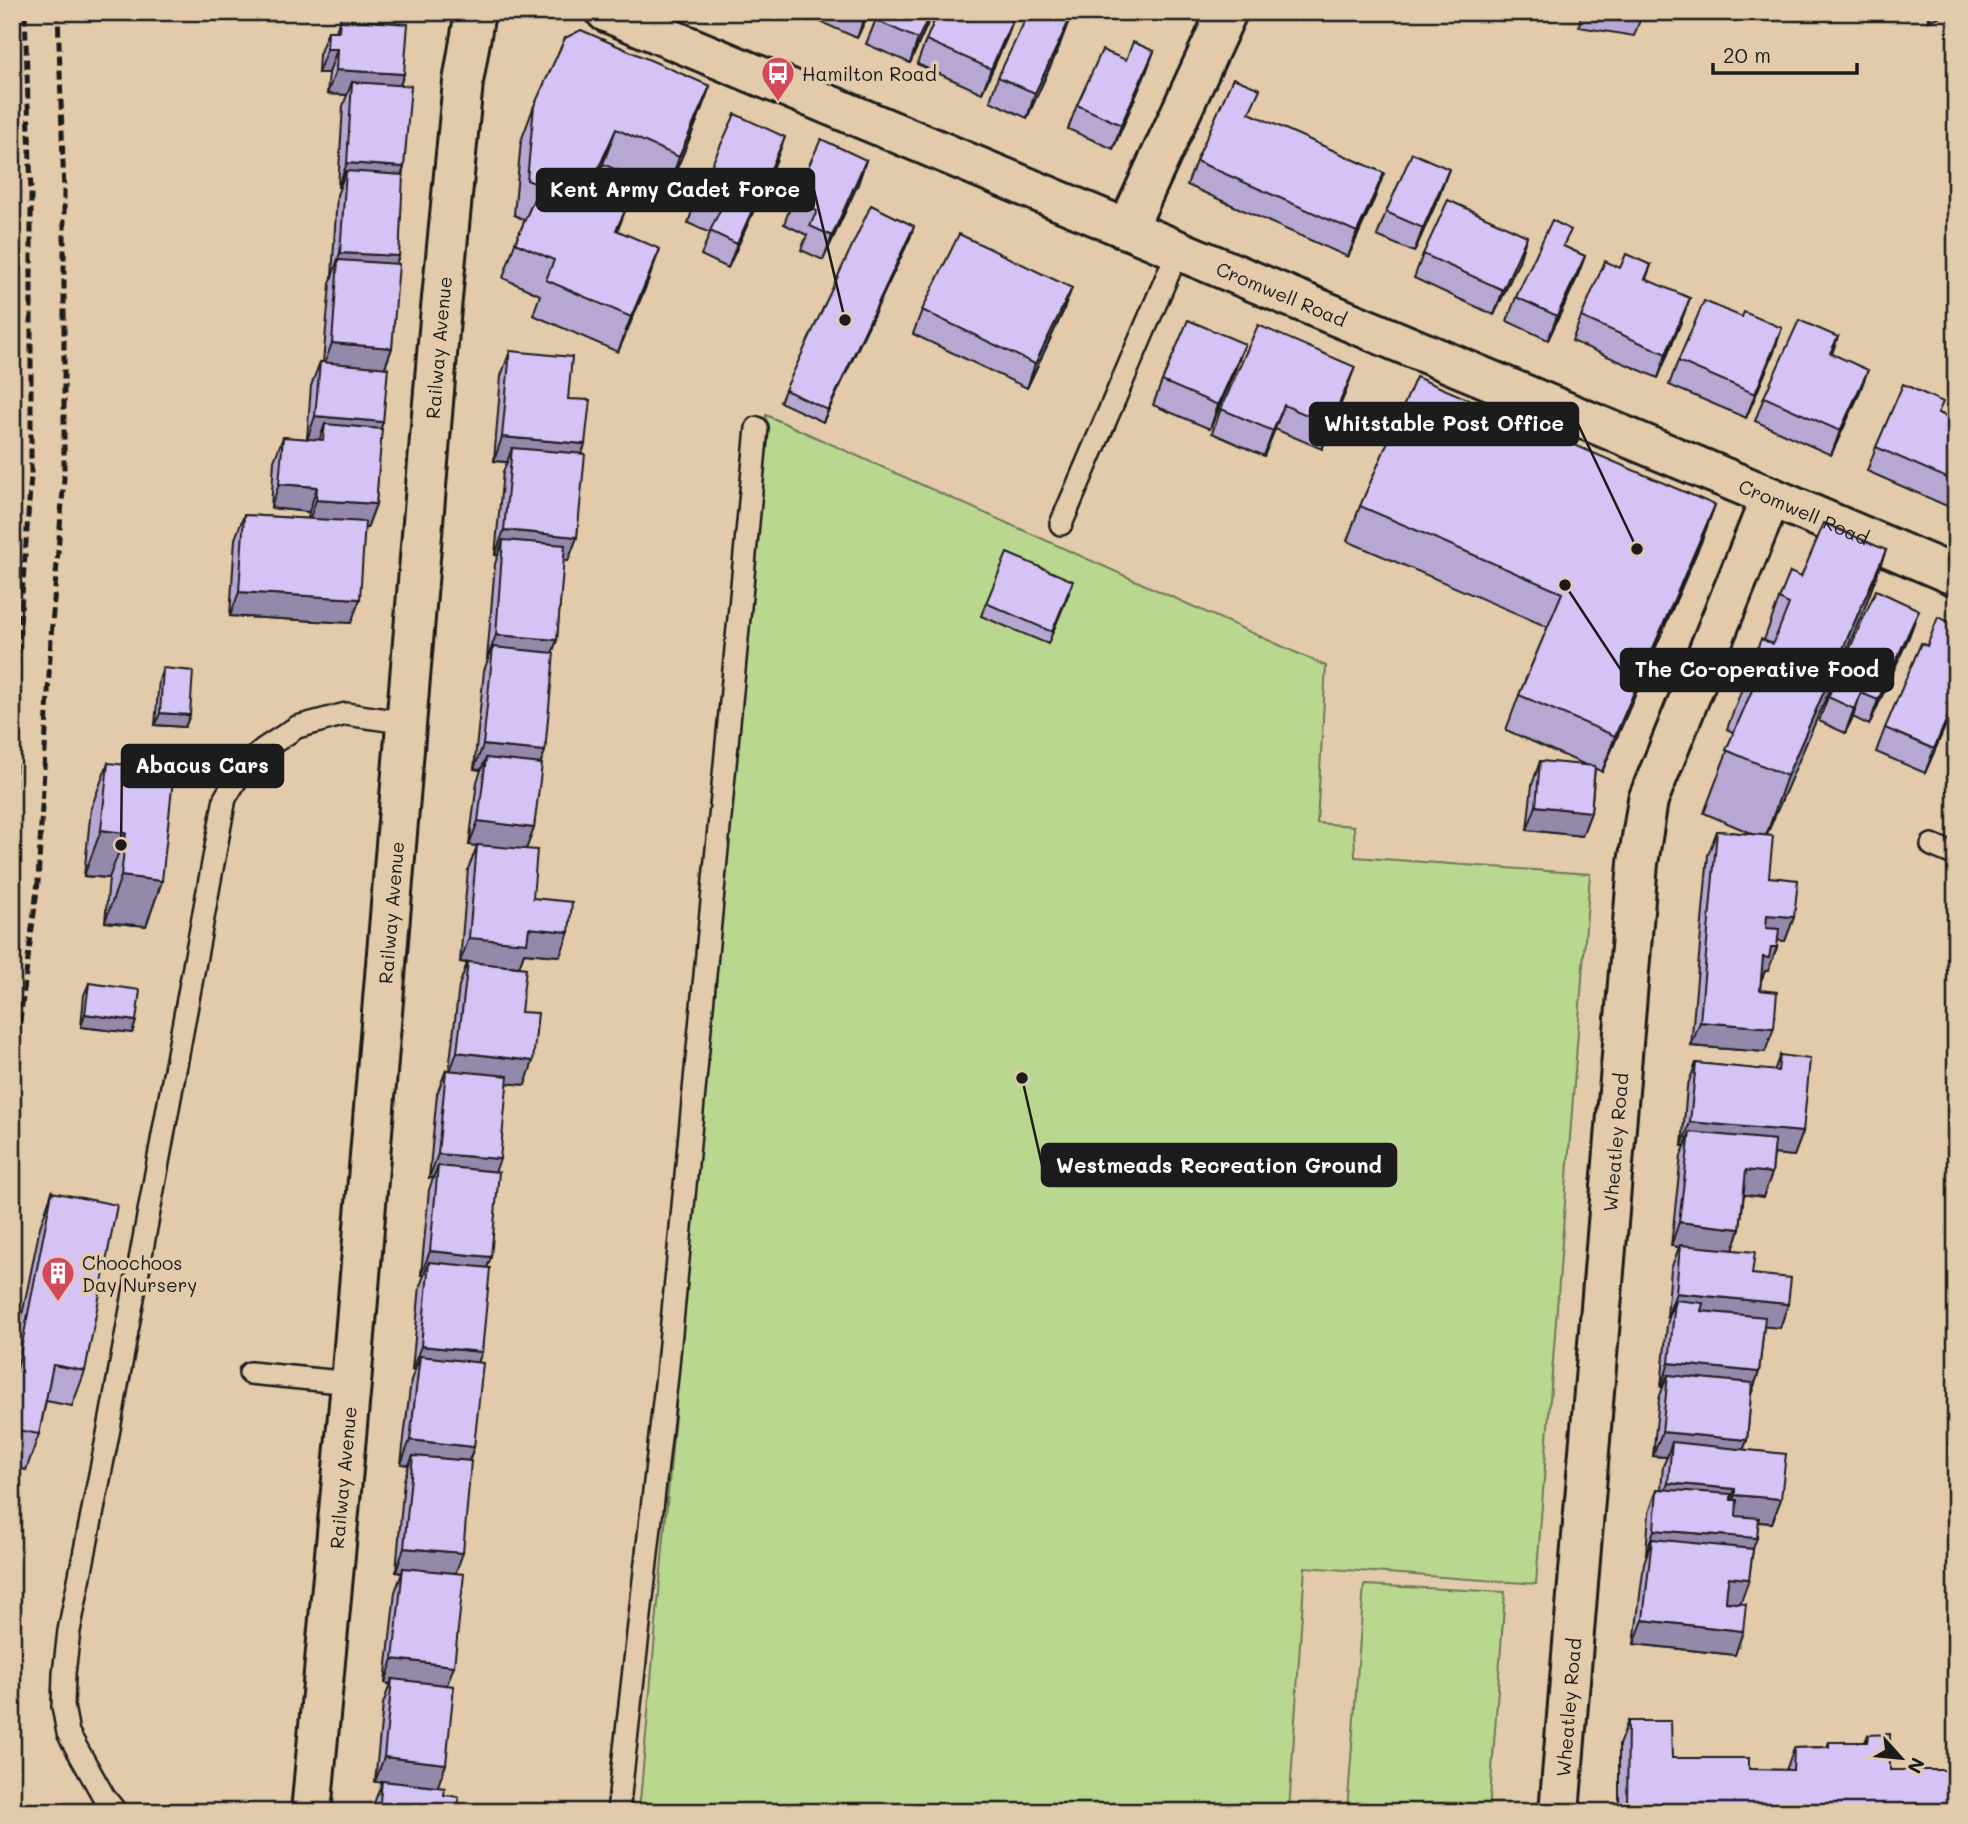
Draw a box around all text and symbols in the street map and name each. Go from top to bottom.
scale bar [1713,32,1856,76]
text: 20 m [1723,41,1771,68]
bus stop icon: Hamilton Road [759,54,797,103]
place label: Hamilton Road [802,61,937,86]
callout: Kent Army Cadet Force [537,169,814,211]
text: Kent Army Cadet Force [550,175,800,203]
street label: Cromwell Road [1213,255,1351,332]
street label: Railway Avenue [419,275,457,420]
callout: Whitstable Post Office [1310,403,1578,445]
text: Whitstable Post Office [1324,409,1564,436]
street label: Cromwell Road [1735,473,1873,550]
callout: The Co-operative Food [1621,649,1893,691]
text: The Co-operative Food [1635,655,1879,682]
callout: Abacus Cars [122,745,283,787]
text: Abacus Cars [135,751,269,778]
street label: Railway Avenue [372,840,409,985]
street label: Wheatley Road [1597,1072,1633,1213]
callout: Westmeads Recreation Ground [1042,1144,1396,1186]
text: Westmeads Recreation Ground [1056,1151,1382,1178]
place label: Choochoos Day Nursery [82,1250,197,1297]
building icon: Choochoos Day Nursery [39,1254,77,1303]
street label: Railway Avenue [323,1405,361,1550]
street label: Wheatley Road [1549,1637,1586,1778]
north arrow [1867,1722,1937,1792]
text: N [1902,1754,1931,1778]

